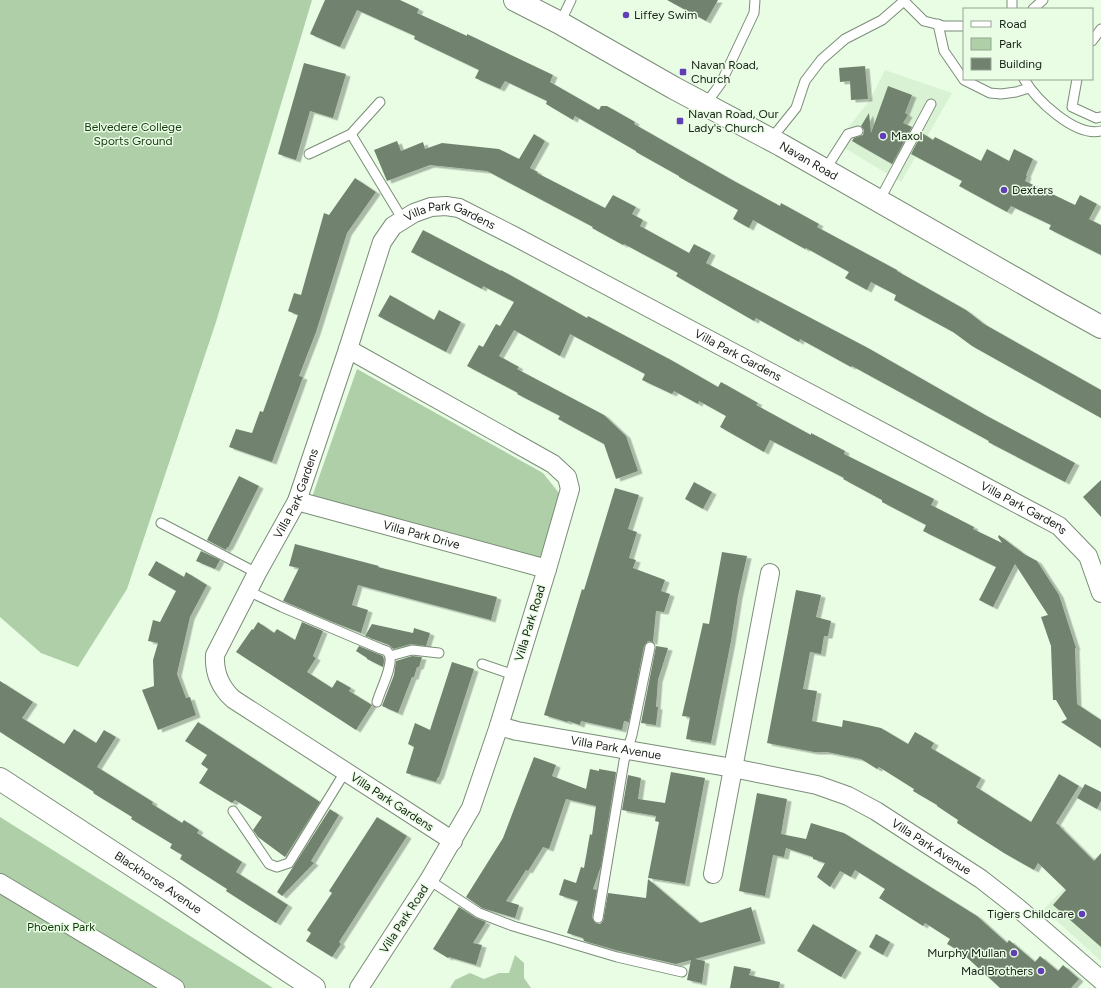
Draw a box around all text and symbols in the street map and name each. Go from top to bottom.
place label: Liffey Swim [634,8,697,22]
legend [963,8,1093,80]
marker: Liffey Swim [621,10,631,20]
text: Road [999,17,1027,31]
text: Park [999,37,1022,51]
text: Building [999,57,1042,71]
place label: Navan Road, Church [691,58,759,86]
marker: Navan Road, Church [678,67,688,77]
place label: Navan Road, Our Lady's Church [688,107,779,135]
marker: Navan Road, Our Lady's Church [675,116,685,126]
park label: Belvedere College Sports Ground [84,120,182,148]
place label: Maxol [891,129,923,143]
marker: Maxol [878,131,888,141]
street label: Navan Road [777,139,840,183]
place label: Dexters [1012,183,1054,197]
marker: Dexters [999,185,1009,195]
street label: Villa Park Gardens [401,199,498,232]
street label: Villa Park Gardens [692,326,784,384]
street label: Villa Park Gardens [271,447,321,541]
street label: Villa Park Gardens [978,479,1070,537]
street label: Villa Park Drive [381,518,462,552]
street label: Villa Park Road [512,583,548,663]
street label: Villa Park Avenue [569,733,663,763]
street label: Villa Park Gardens [348,770,437,834]
street label: Villa Park Avenue [889,816,974,878]
street label: Blackhorse Avenue [112,849,205,917]
street label: Villa Park Road [377,882,431,956]
place label: Tigers Childcare [987,907,1074,921]
marker: Tigers Childcare [1077,909,1087,919]
park label: Phoenix Park [27,920,95,934]
place label: Murphy Mullan [927,946,1006,960]
marker: Murphy Mullan [1009,948,1019,958]
place label: Mad Brothers [961,964,1033,978]
marker: Mad Brothers [1036,966,1046,976]

